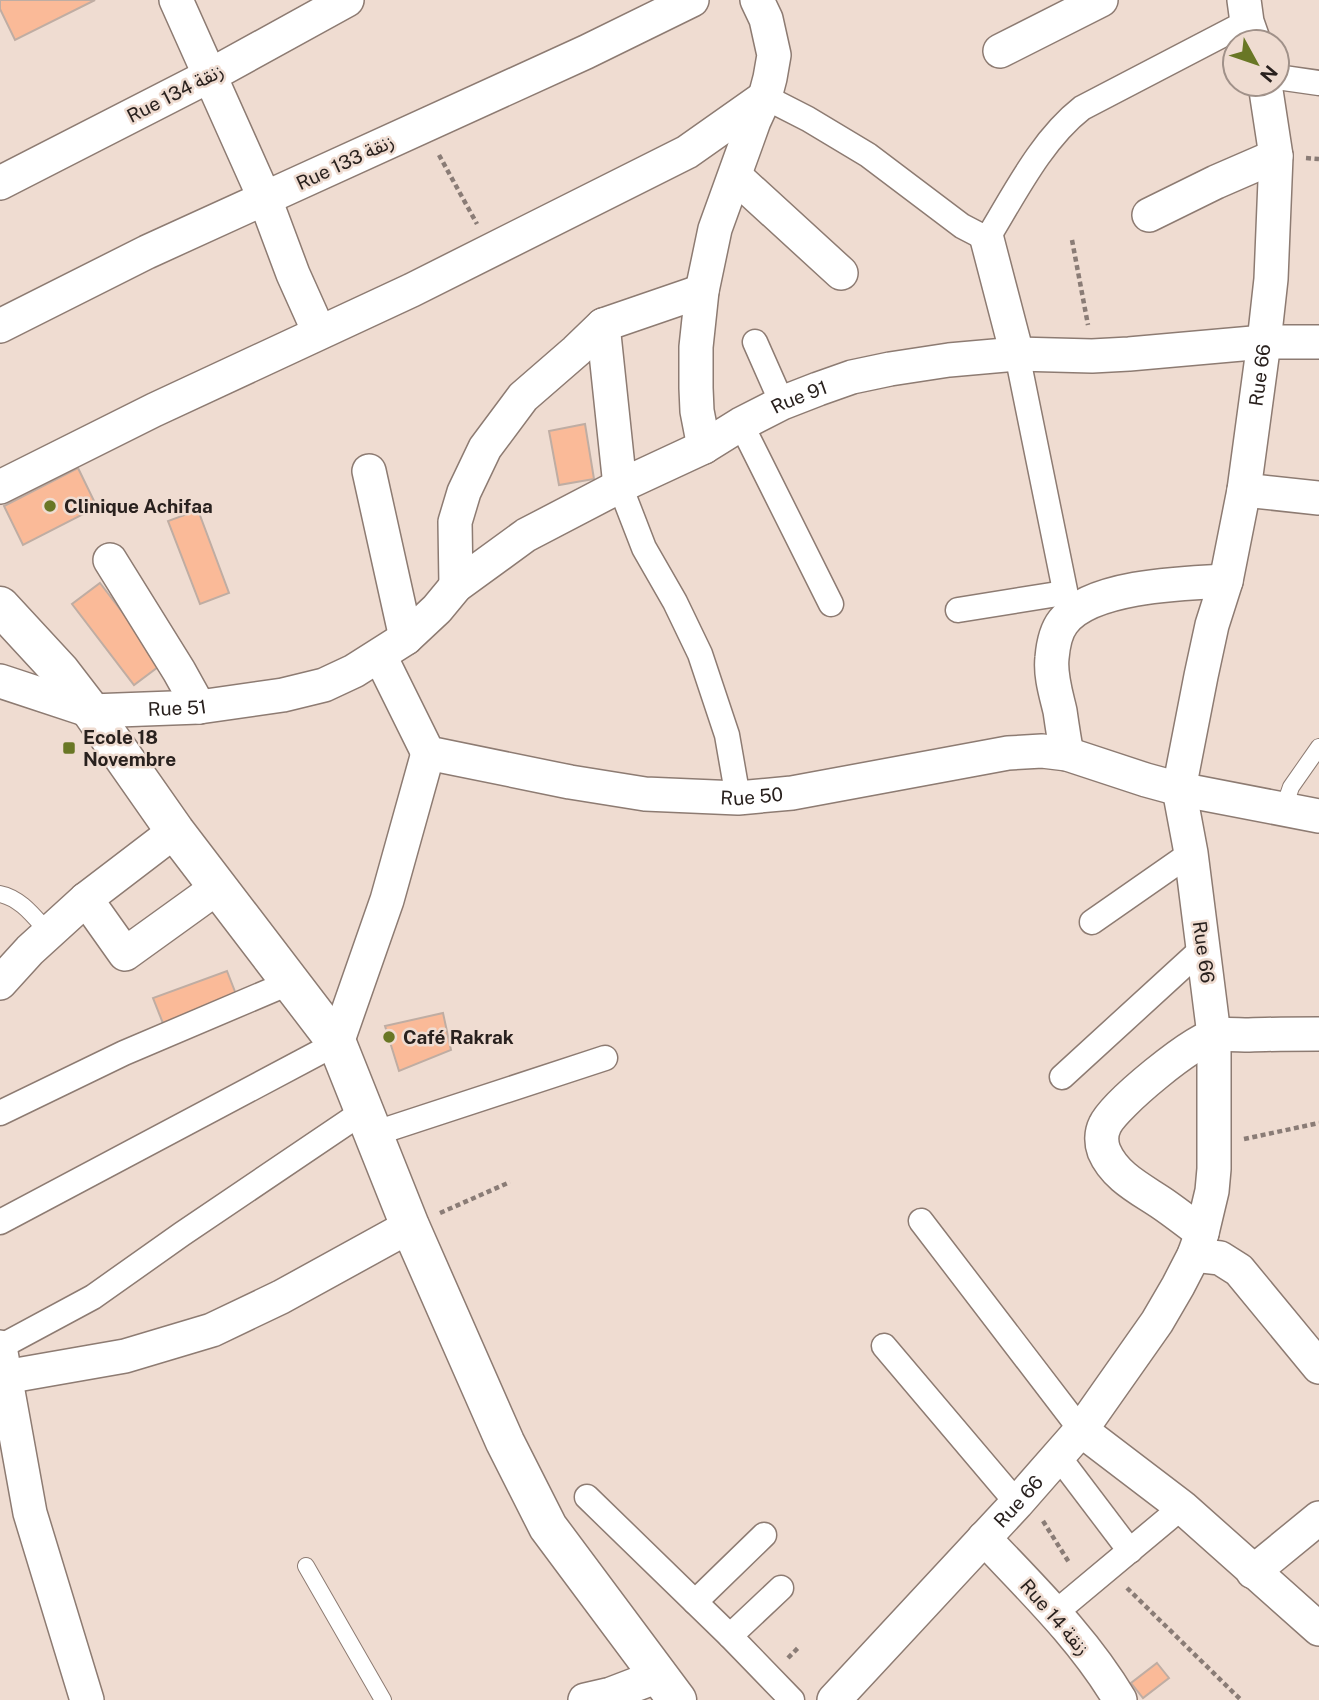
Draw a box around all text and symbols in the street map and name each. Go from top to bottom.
north arrow [1221,28,1291,98]
street label: Rue 134 زنقة [123,59,227,128]
text: N [1256,61,1282,87]
street label: Rue 133 زنقة [293,130,398,195]
street label: Rue 66 [1244,343,1275,408]
street label: Rue 91 [767,376,830,418]
place label: Clinique Achifaa [64,495,213,517]
marker: Clinique Achifaa [42,498,58,514]
street label: Rue 51 [147,695,208,720]
place label: Ecole 18 Novembre [83,726,176,770]
marker: Ecole 18 Novembre [61,740,77,756]
street label: Rue 50 [720,783,784,809]
street label: Rue 66 [1189,920,1219,984]
place label: Café Rakrak [403,1026,514,1048]
marker: Café Rakrak [381,1029,397,1045]
street label: Rue 66 [989,1471,1047,1532]
street label: Rue 14 زنقة [1015,1575,1094,1660]

